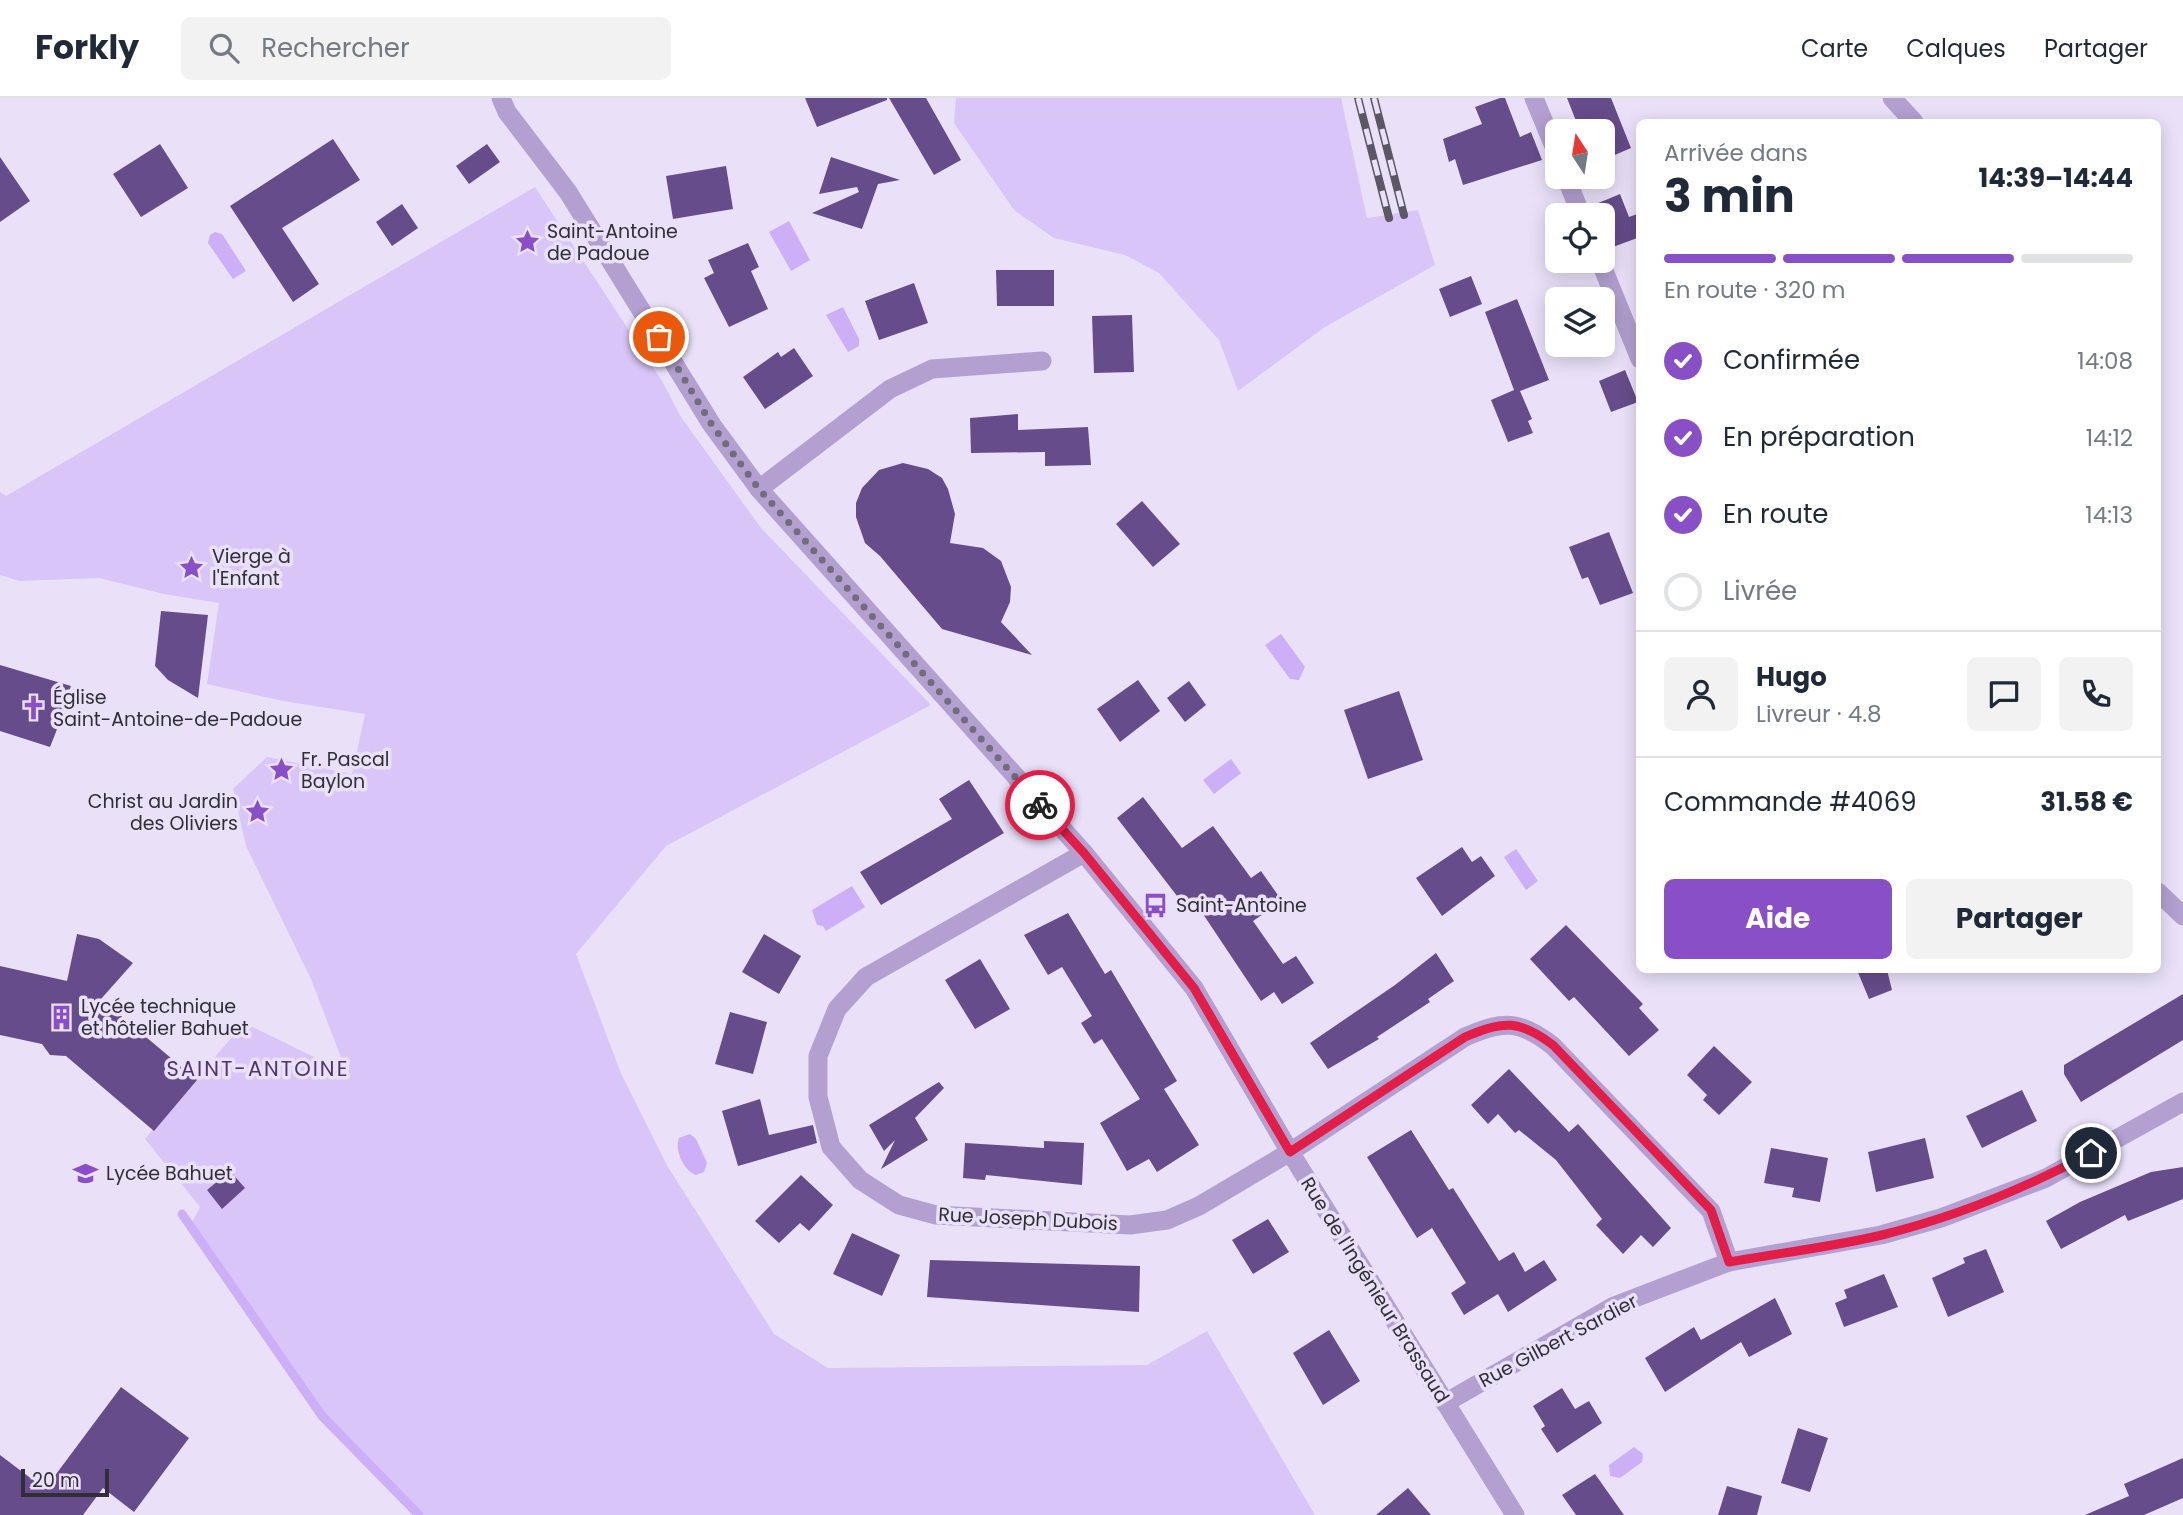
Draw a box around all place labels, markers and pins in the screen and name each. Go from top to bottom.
place label: Saint-Antoine de Padoue [547,218,678,267]
place icon: Saint-Antoine de Padoue [513,228,541,256]
pin [629,307,689,367]
place label: Vierge à l'Enfant [212,543,291,592]
place icon: Vierge à l'Enfant [178,553,206,581]
place label: Église Saint-Antoine-de-Padoue [53,684,302,733]
church icon: Église Saint-Antoine-de-Padoue [19,694,47,722]
place label: Fr. Pascal Baylon [301,746,390,795]
place icon: Fr. Pascal Baylon [267,756,295,784]
place label: Christ au Jardin des Oliviers [88,788,238,837]
place icon: Christ au Jardin des Oliviers [244,798,272,826]
bus stop icon: Saint-Antoine [1142,891,1170,919]
place label: Saint-Antoine [1176,892,1307,919]
place label: Lycée technique et hôtelier Bahuet [81,993,249,1042]
building icon: Lycée technique et hôtelier Bahuet [47,1003,75,1031]
pin [2061,1123,2121,1183]
school or university icon: Lycée Bahuet [72,1159,100,1187]
place label: Lycée Bahuet [106,1160,233,1187]

